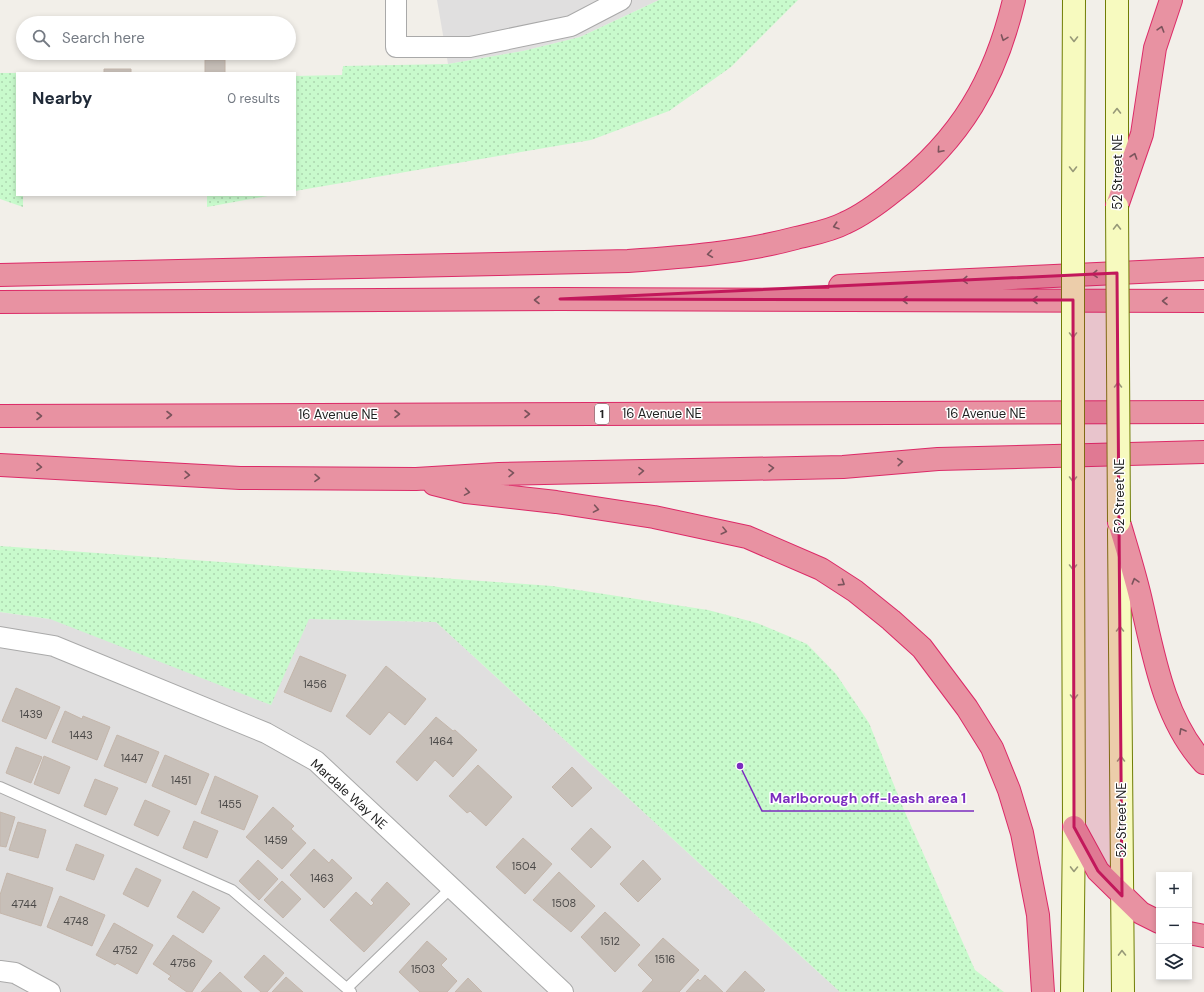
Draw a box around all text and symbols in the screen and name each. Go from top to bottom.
search box [16,16,296,60]
one-way arrow [1156,26,1165,33]
icon: search [30,27,52,49]
text: Search here [62,28,145,48]
one-way arrow [1001,34,1009,41]
one-way arrow [1070,36,1078,42]
text: Nearby [32,87,92,109]
text: 0 results [227,90,280,107]
one-way arrow [1113,108,1121,114]
street label: 52 Street NE [1109,134,1126,210]
one-way arrow [938,145,945,152]
one-way arrow [1130,152,1138,159]
one-way arrow [1069,166,1077,172]
one-way arrow [833,221,840,230]
one-way arrow [1113,224,1121,230]
one-way arrow [707,249,713,258]
one-way arrow [1092,270,1098,278]
one-way arrow [962,276,968,284]
one-way arrow [534,296,540,304]
one-way arrow [902,296,908,304]
one-way arrow [1032,296,1038,304]
one-way arrow [1162,297,1168,305]
one-way arrow [1069,332,1077,338]
one-way arrow [1114,382,1122,388]
road number: 1 [595,404,609,424]
street label: 16 Avenue NE [622,405,702,422]
street label: 16 Avenue NE [946,405,1026,422]
street label: 16 Avenue NE [298,406,378,423]
one-way arrow [394,410,400,418]
one-way arrow [524,410,530,418]
one-way arrow [166,411,172,419]
one-way arrow [36,412,42,420]
one-way arrow [897,457,903,466]
street label: 52 Street NE [1111,458,1128,534]
one-way arrow [36,463,42,471]
one-way arrow [768,464,774,472]
one-way arrow [638,467,644,475]
one-way arrow [508,469,514,478]
one-way arrow [184,471,190,479]
one-way arrow [314,474,320,482]
one-way arrow [1069,476,1077,482]
one-way arrow [464,487,470,496]
one-way arrow [593,504,599,512]
one-way arrow [720,526,727,535]
one-way arrow [1069,564,1077,570]
one-way arrow [1131,577,1140,584]
one-way arrow [838,578,845,585]
one-way arrow [1116,626,1124,632]
house number: 1456 [303,677,327,691]
one-way arrow [1070,694,1078,700]
house number: 1439 [19,707,43,721]
one-way arrow [1180,727,1187,735]
house number: 1443 [69,728,93,742]
house number: 1464 [429,734,453,748]
house number: 1447 [121,751,143,765]
street label: Mardale Way NE [307,755,391,833]
one-way arrow [1117,756,1125,762]
house number: 1451 [171,773,191,787]
street label: 52 Street NE [1113,782,1130,858]
callout: Marlborough off-leash area 1 [762,785,974,811]
text: Marlborough off-leash area 1 [770,789,966,807]
house number: 1455 [218,797,242,811]
house number: 1459 [264,833,288,847]
house number: 1504 [512,859,536,873]
one-way arrow [1070,866,1078,872]
house number: 1463 [310,871,334,885]
map controls [1156,872,1192,980]
button: + [1156,872,1192,908]
house number: 1508 [552,896,576,910]
house number: 4744 [11,897,37,911]
button: − [1156,908,1192,944]
house number: 4748 [63,914,89,928]
house number: 1512 [600,934,620,948]
house number: 4752 [112,943,138,957]
button: layers [1156,944,1192,980]
one-way arrow [1118,950,1127,956]
house number: 1516 [655,952,675,966]
house number: 4756 [170,956,196,970]
house number: 1503 [411,962,435,976]

